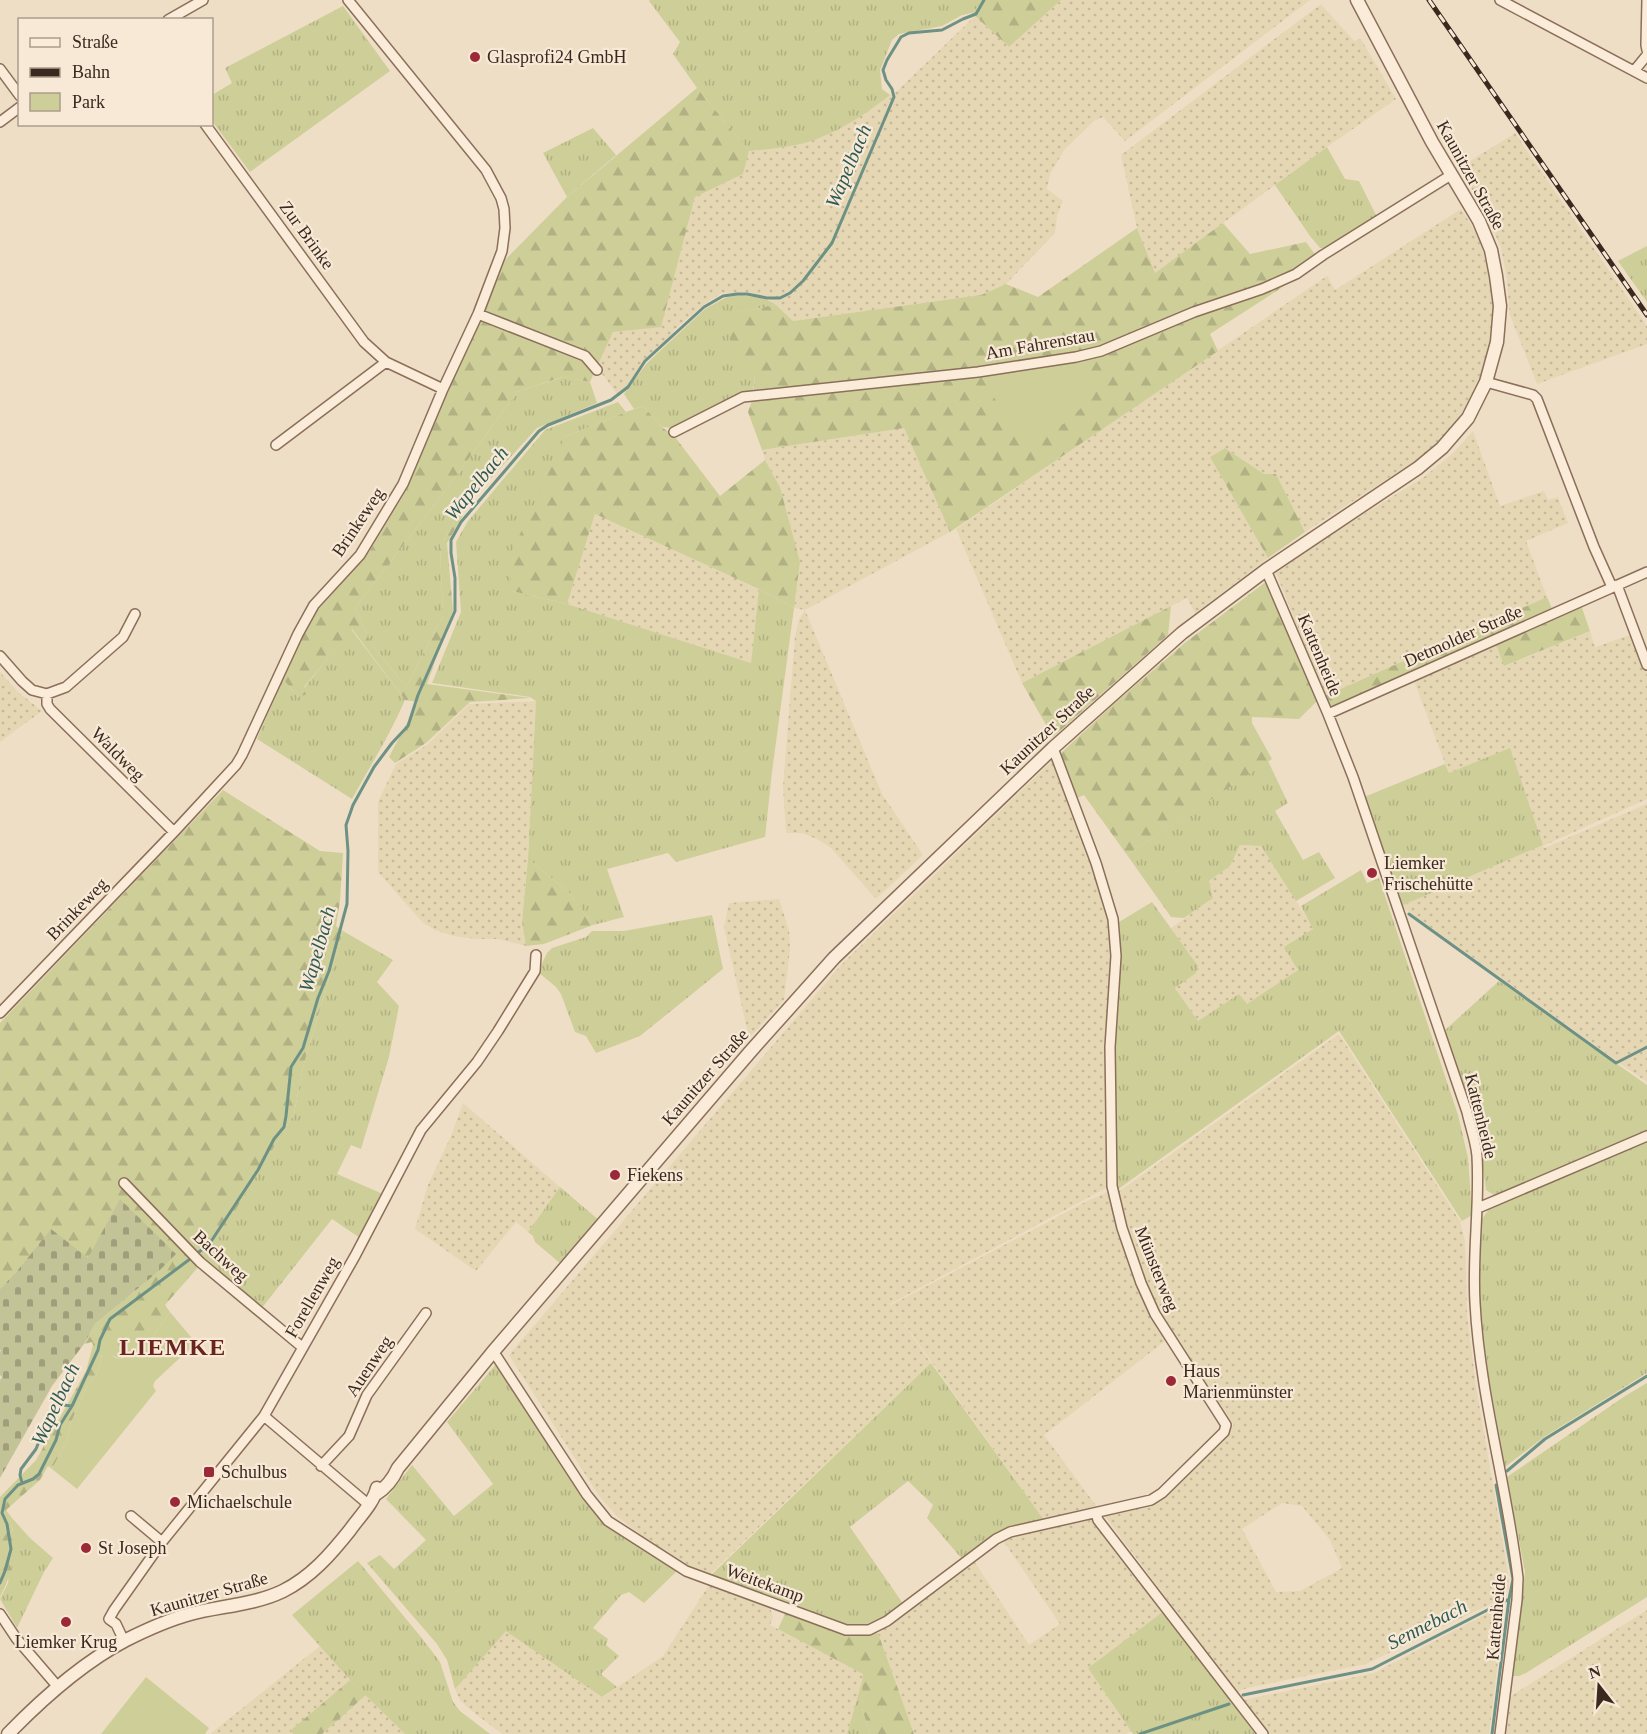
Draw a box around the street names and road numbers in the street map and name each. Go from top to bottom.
street label: Kaunitzer Straße [1433,117,1509,233]
street label: Zur Brinke [276,197,338,273]
street label: Am Fahrenstau [984,325,1096,363]
street label: Brinkeweg [328,484,388,560]
street label: Detmolder Straße [1401,601,1525,671]
street label: Kattenheide [1294,611,1346,699]
street label: Kaunitzer Straße [996,681,1098,779]
street label: Waldweg [87,723,149,785]
street label: Brinkeweg [42,874,112,944]
street label: Kaunitzer Straße [658,1025,752,1129]
street label: Kattenheide [1461,1071,1501,1161]
street label: Münsterweg [1131,1224,1183,1314]
street label: Bachweg [189,1226,253,1286]
street label: Forellenweg [281,1253,343,1341]
street label: Auenweg [341,1332,397,1400]
street label: Weitekamp [723,1560,807,1606]
street label: Kaunitzer Straße [148,1568,270,1620]
street label: Kattenheide [1482,1573,1510,1661]

